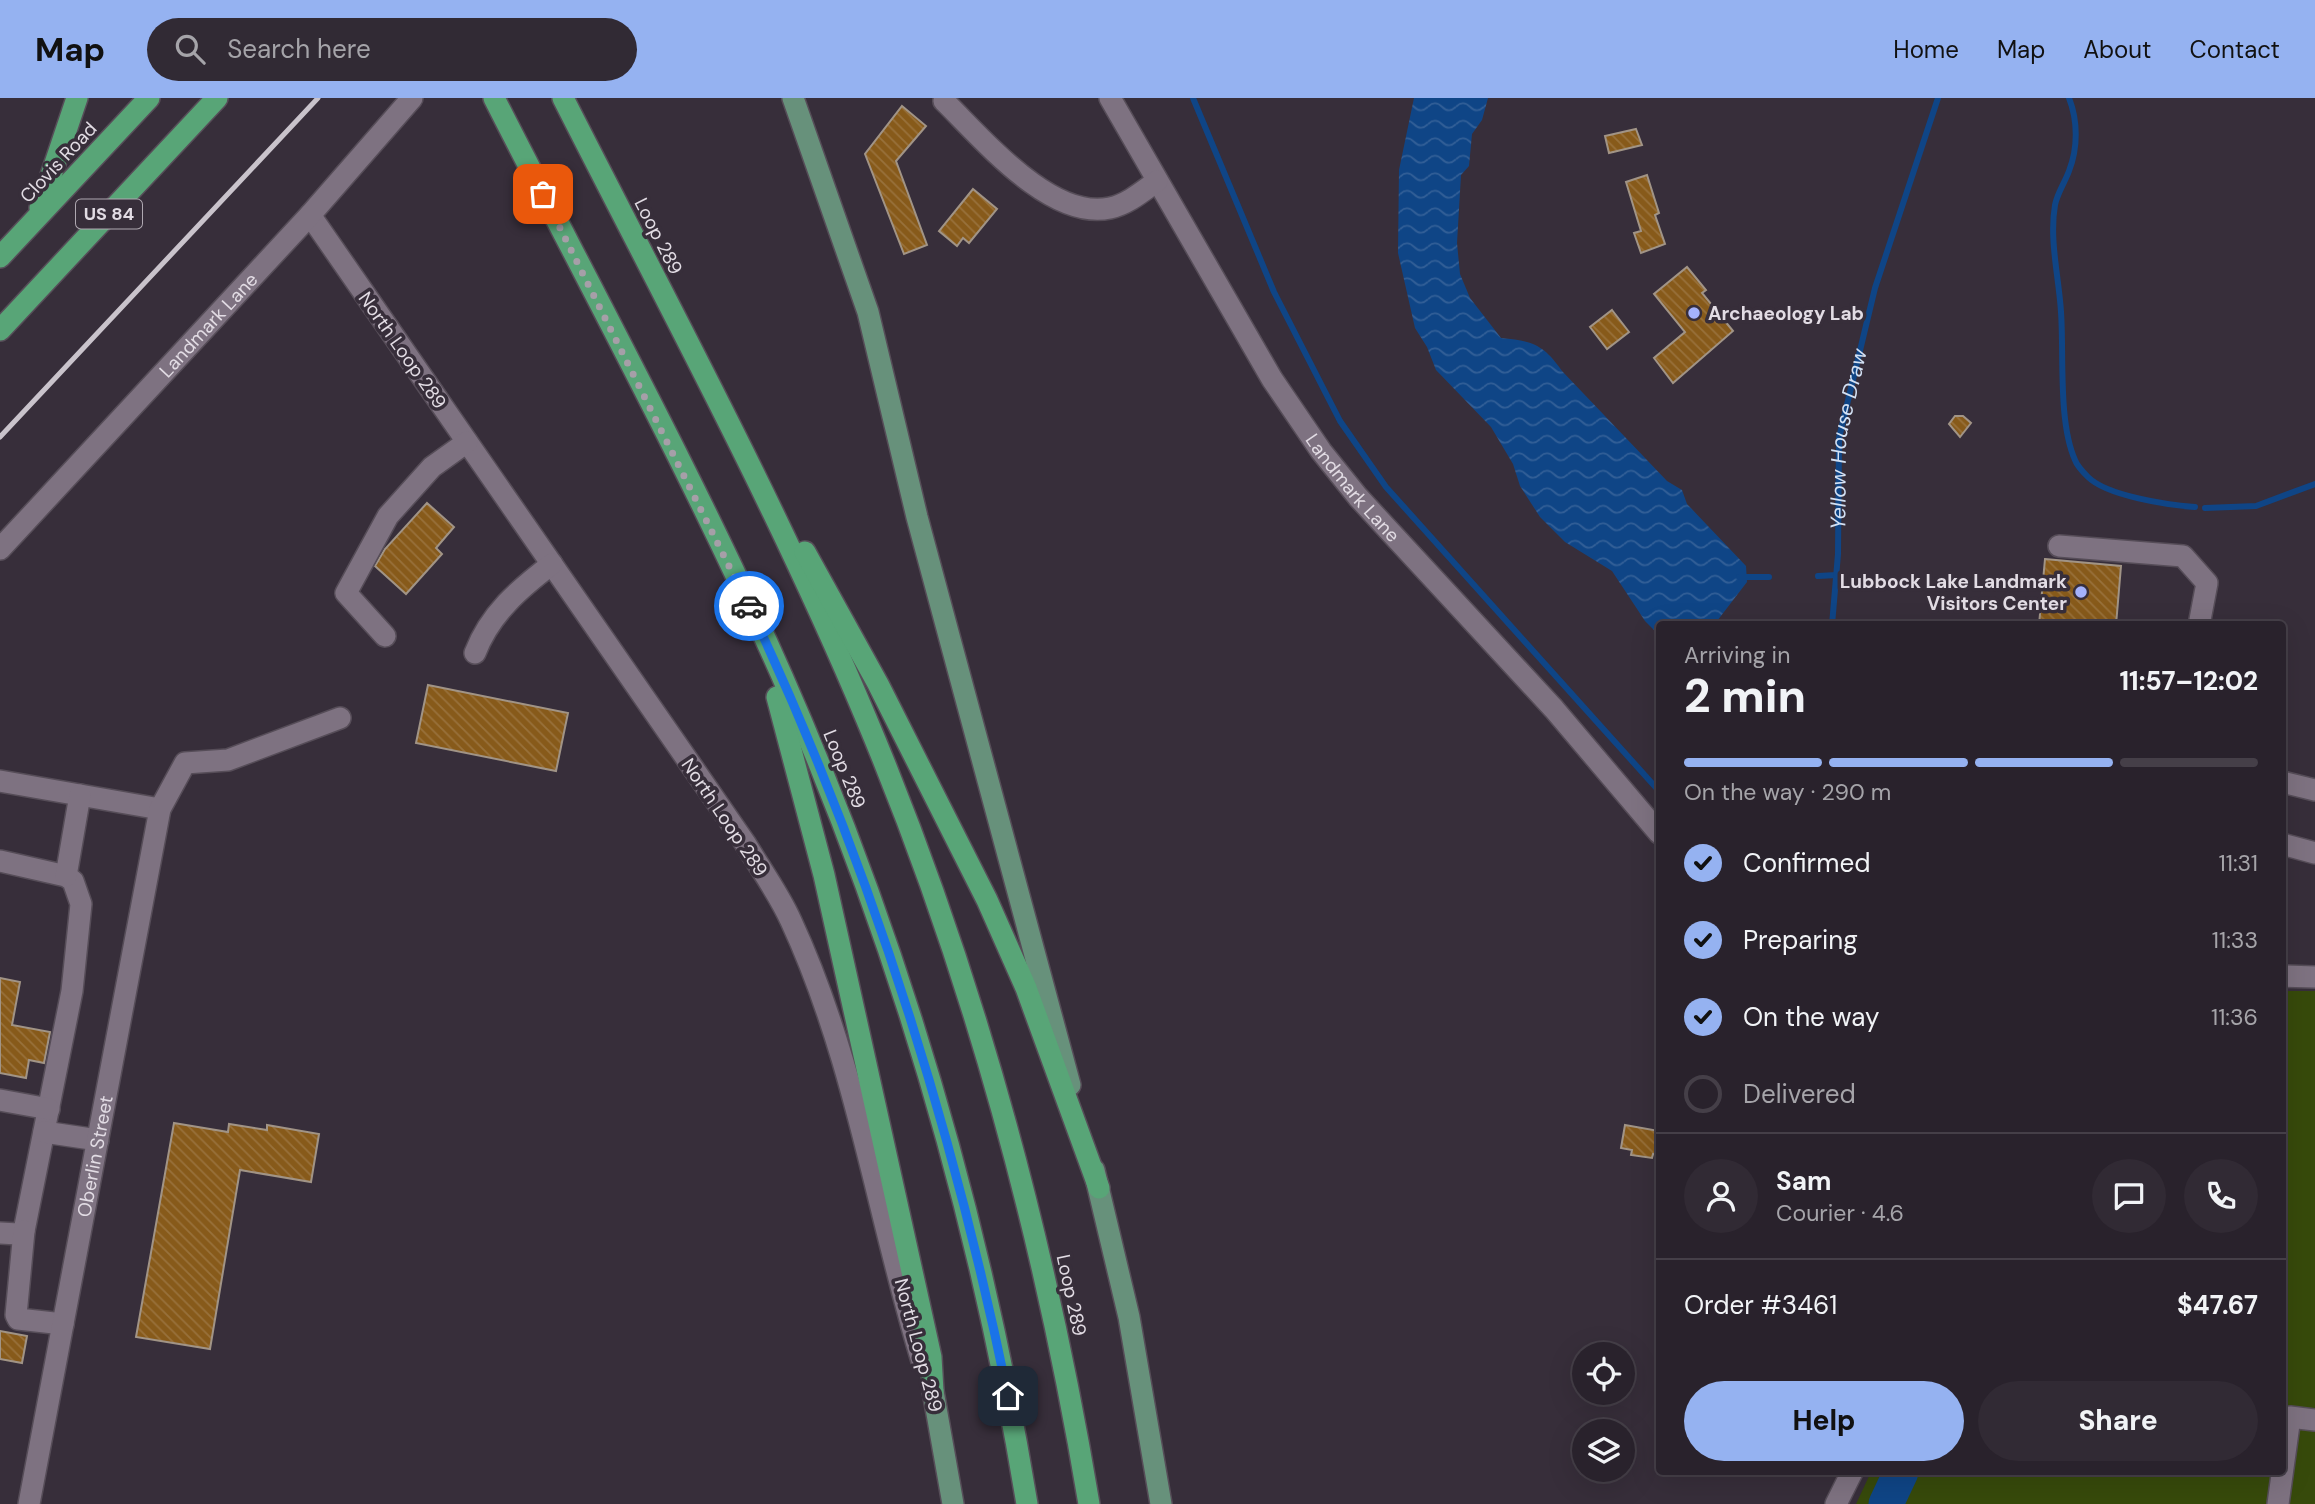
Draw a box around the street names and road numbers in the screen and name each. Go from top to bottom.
street label: Clovis Road [14,116,102,208]
street label: Loop 289 [629,194,688,279]
road number: US 84 [76,200,142,229]
street label: Landmark Lane [154,267,263,383]
street label: North Loop 289 [353,287,452,414]
street label: Landmark Lane [1300,429,1405,547]
street label: Loop 289 [817,726,872,812]
street label: North Loop 289 [676,753,773,881]
street label: Oberlin Street [71,1093,119,1219]
street label: Loop 289 [1051,1252,1092,1338]
street label: North Loop 289 [889,1275,948,1415]

